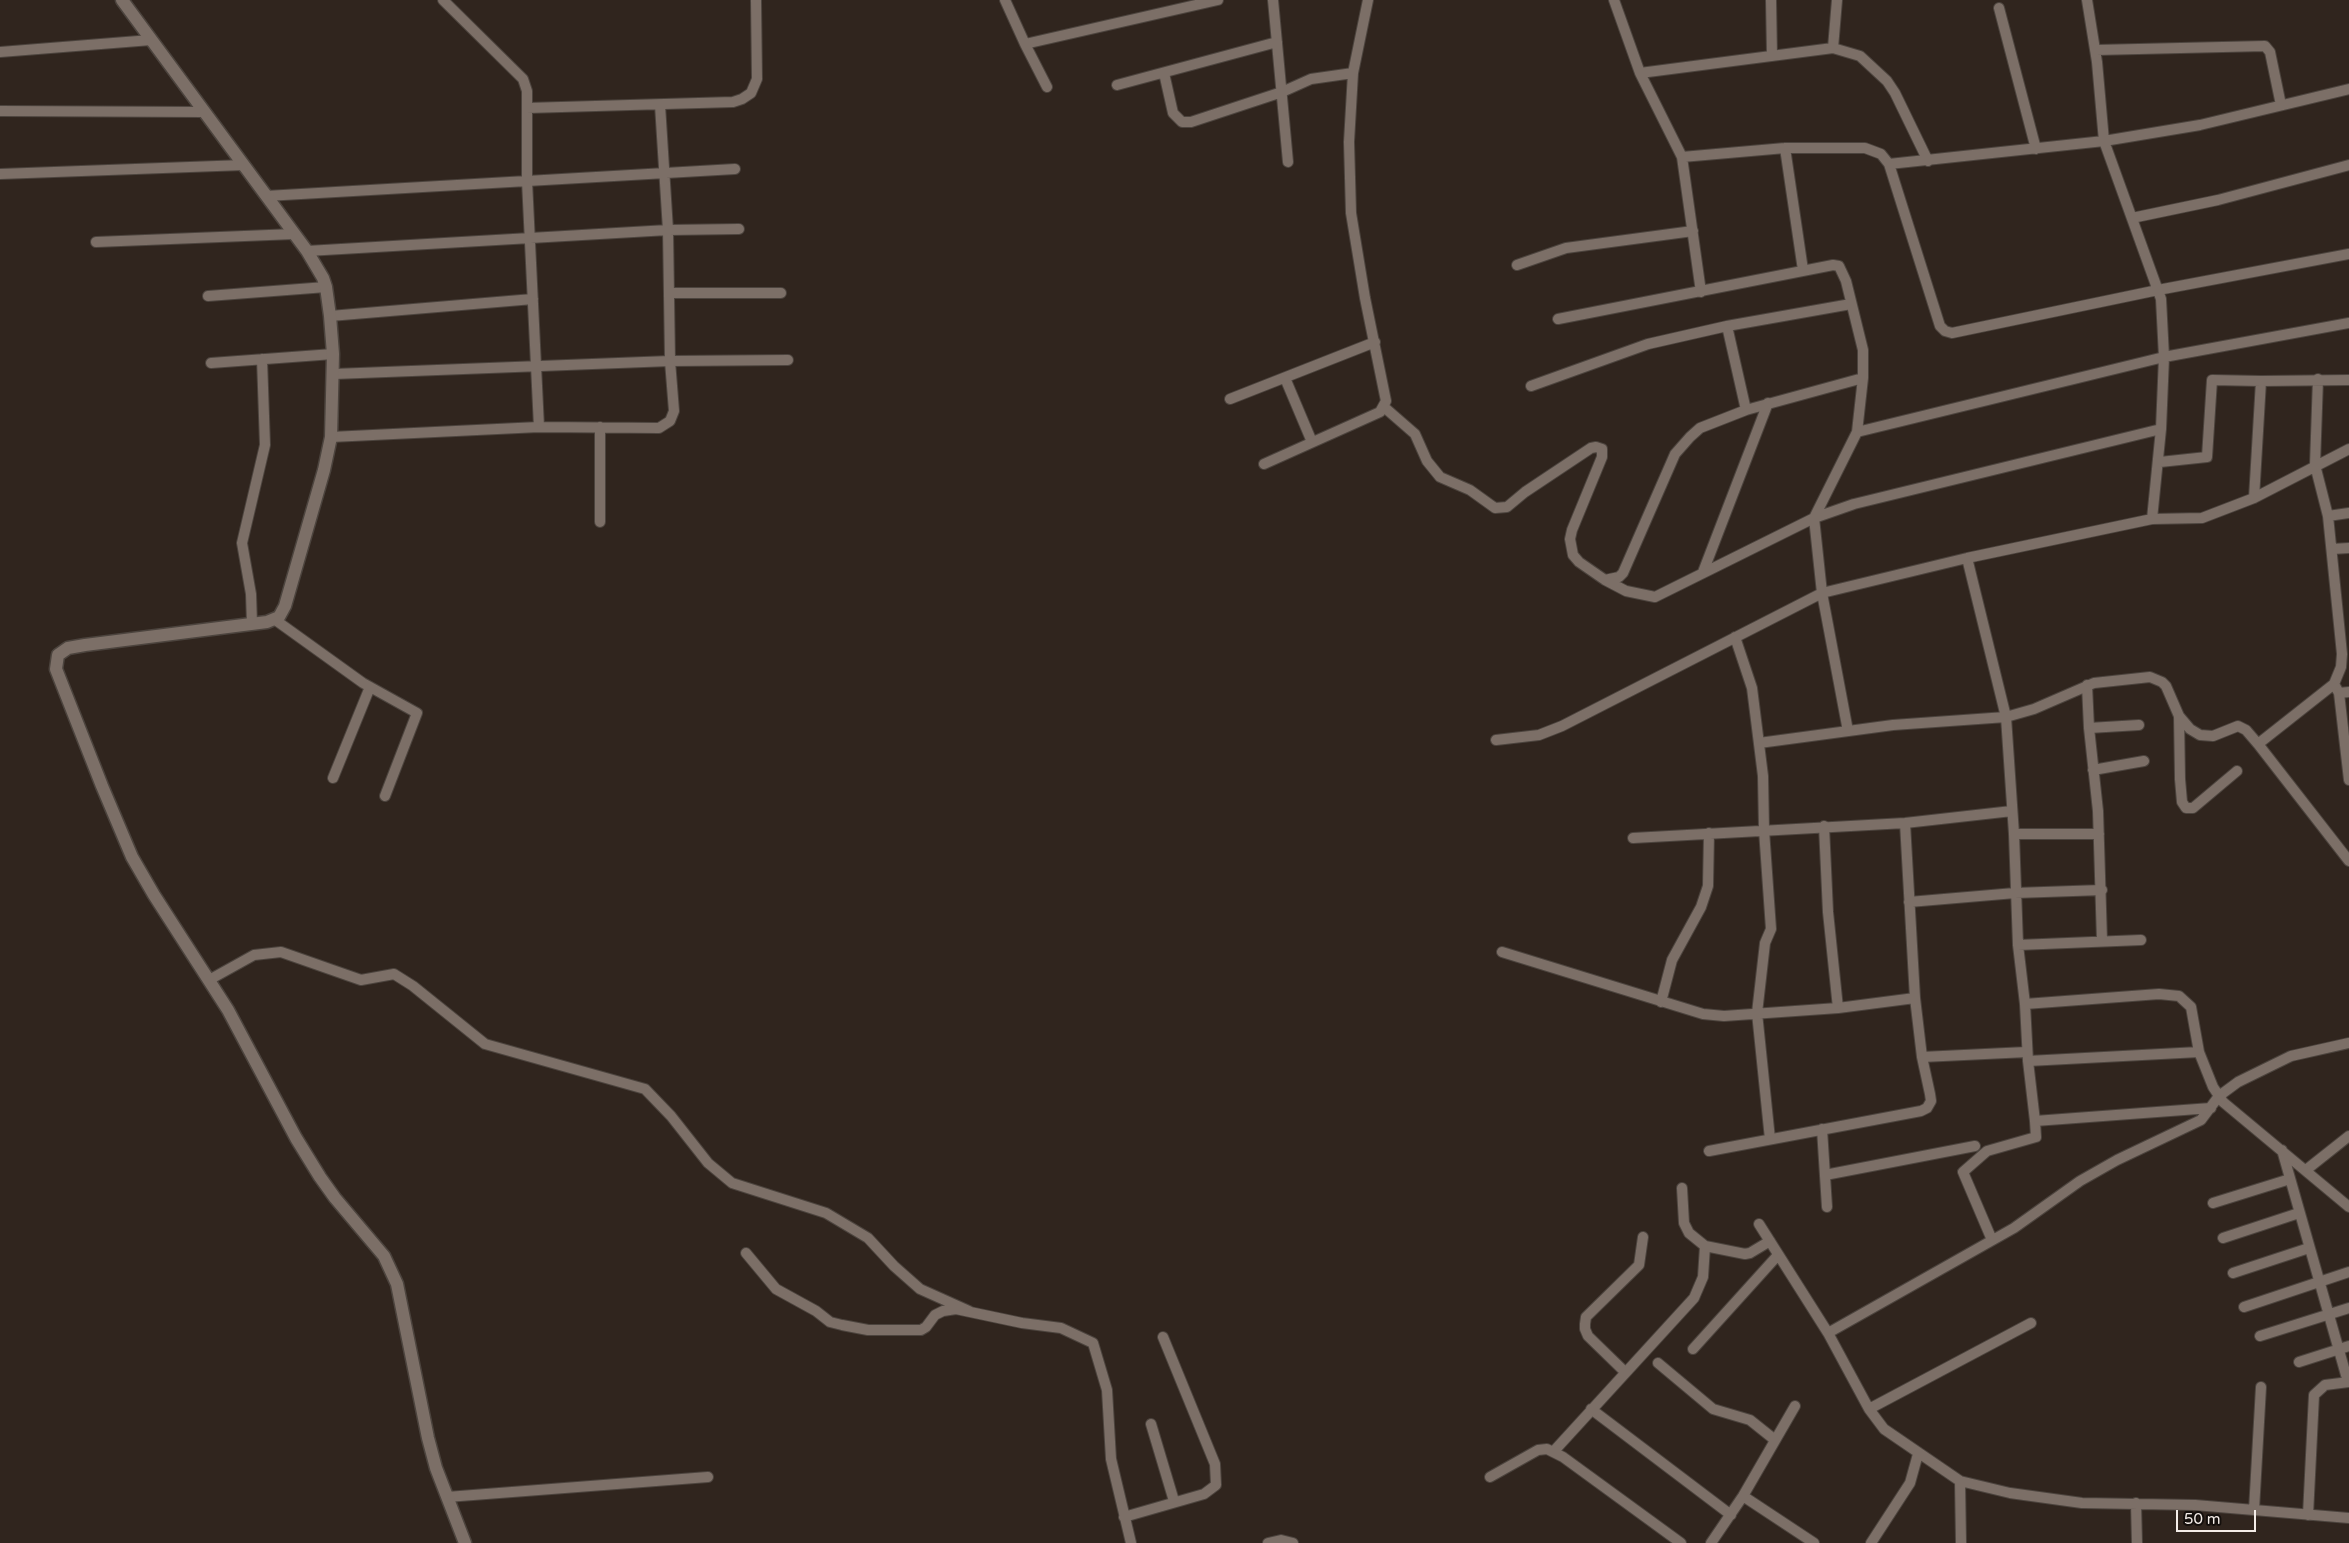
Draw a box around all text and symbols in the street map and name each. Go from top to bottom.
scale bar [2179,1500,2259,1532]
text: 50 m [2184,1510,2221,1528]

